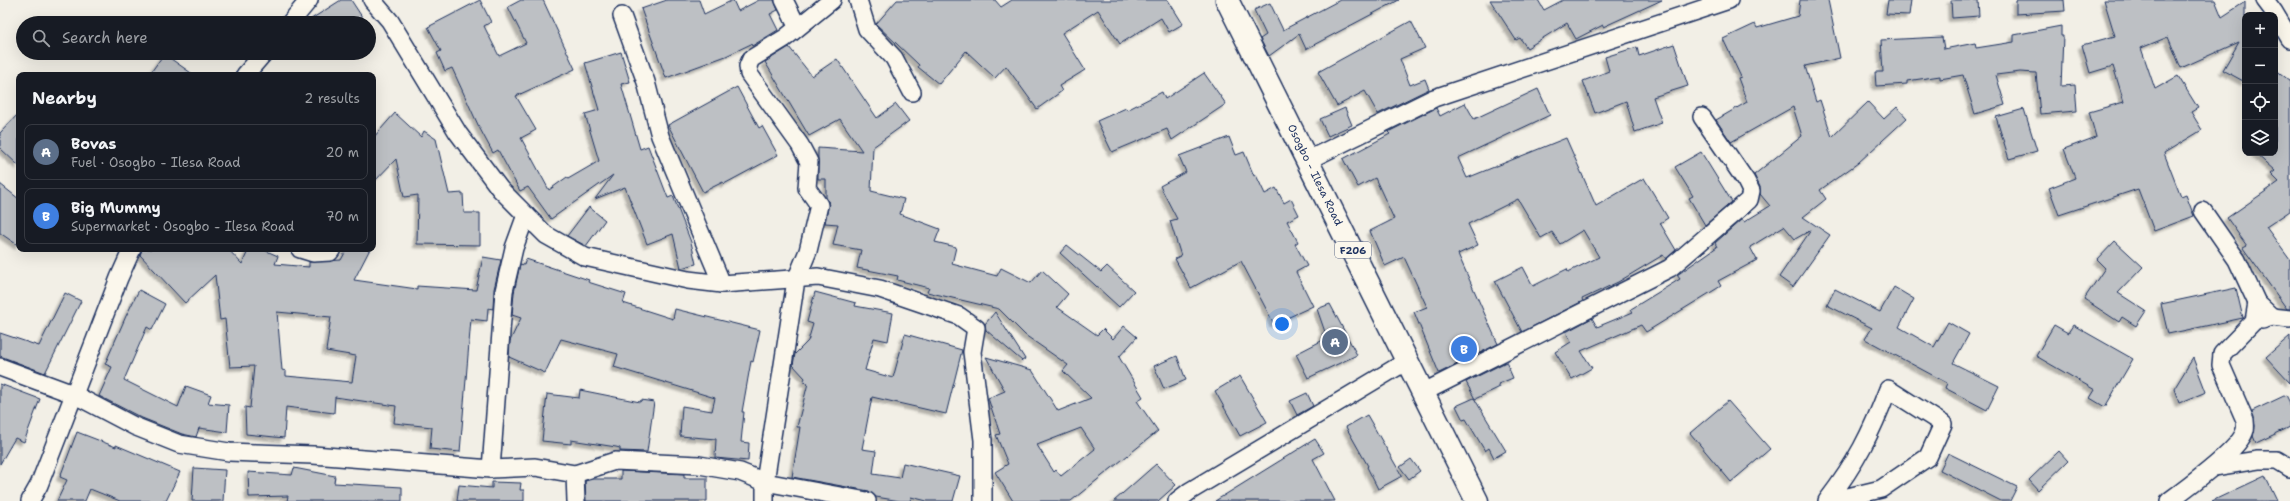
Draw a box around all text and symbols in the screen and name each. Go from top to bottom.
map controls [2242,12,2278,156]
button: + [2242,12,2278,48]
search box [16,16,376,60]
icon: search [30,27,52,49]
text: Search here [62,28,148,48]
button: − [2242,48,2278,84]
button: locate [2242,84,2278,120]
text: Nearby [32,87,97,109]
text: 2 results [304,90,360,107]
button: layers [2242,120,2278,156]
street label: Osogbo - Ilesa Road [1284,122,1346,228]
text: Bovas [71,134,117,154]
text: A [41,144,51,161]
text: 20 m [326,144,359,161]
text: Fuel · Osogbo - Ilesa Road [71,154,240,171]
text: Big Mummy [71,198,161,218]
text: B [42,208,50,225]
text: 70 m [325,208,359,225]
text: Supermarket · Osogbo - Ilesa Road [71,218,294,235]
road number: F206 [1335,242,1371,258]
your location [1272,314,1292,334]
pin: A [1322,327,1348,357]
pin: B [1451,334,1477,364]

